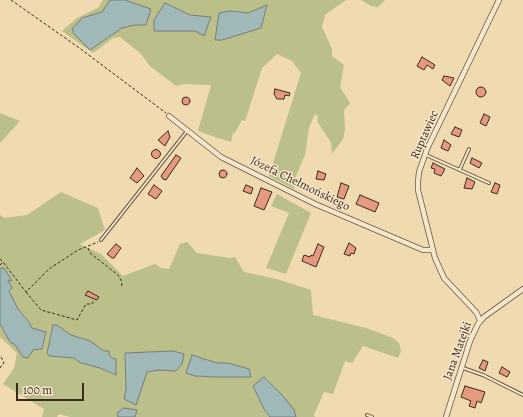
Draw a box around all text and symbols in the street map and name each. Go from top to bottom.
street label: Ruptawiec [408,109,442,161]
street label: Józefa Chełmońskiego [248,154,352,214]
street label: Jana Matejki [441,320,475,382]
scale bar [18,375,86,401]
text: 100 m [23,382,52,398]

